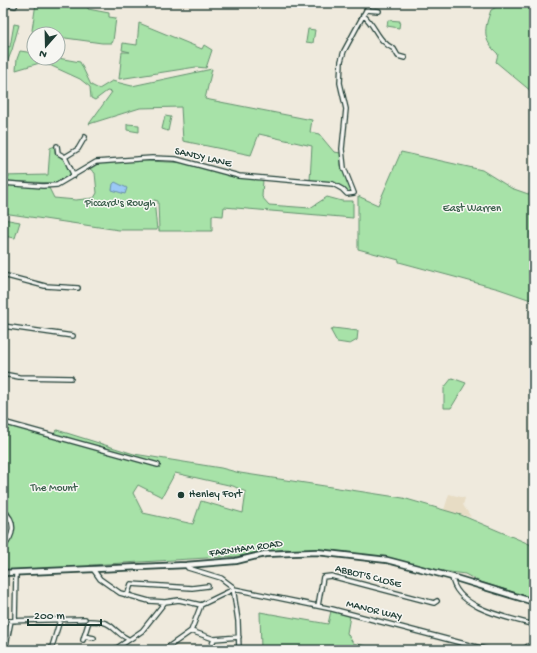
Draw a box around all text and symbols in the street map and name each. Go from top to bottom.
north arrow [26,26,66,66]
text: N [38,47,49,60]
street label: SANDY LANE [173,146,234,171]
park label: Piccard's Rough [84,198,155,210]
park label: East Warren [443,203,502,215]
park label: The Mount [30,483,79,495]
place label: Henley Fort [189,489,244,501]
marker: Henley Fort [176,490,186,500]
street label: FARNHAM ROAD [207,538,284,560]
street label: ABBOT'S CLOSE [334,563,403,591]
street label: MANOR WAY [345,598,403,624]
scale bar [28,601,101,627]
text: 200 m [34,610,65,624]

